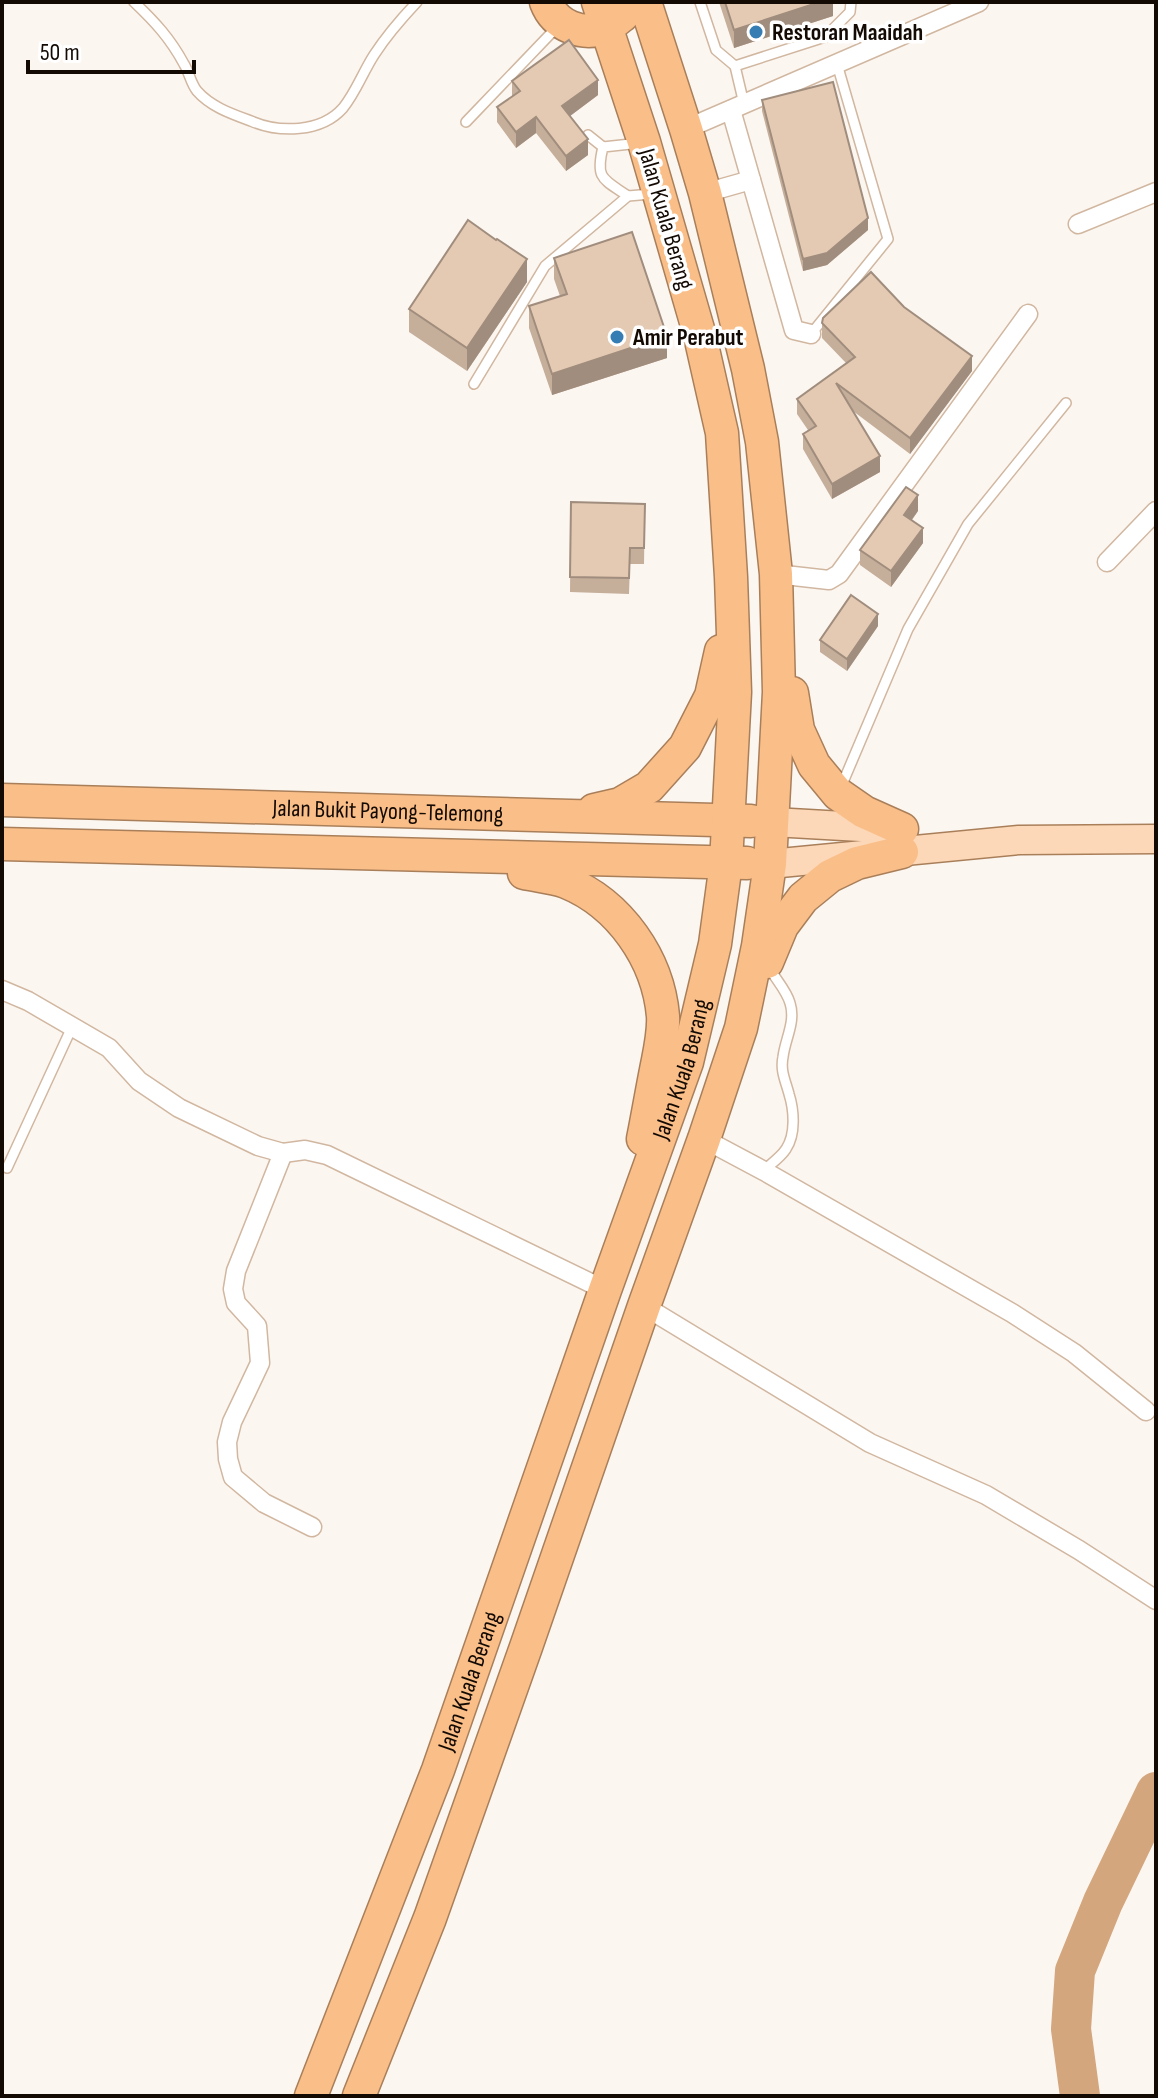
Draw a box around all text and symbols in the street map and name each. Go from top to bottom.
place label: Restoran Maaidah [772,18,923,47]
marker: Restoran Maaidah [747,23,765,41]
scale bar [28,24,194,74]
text: 50 m [40,38,80,67]
street label: Jalan Kuala Berang [632,144,700,293]
place label: Amir Perabut [632,323,744,352]
marker: Amir Perabut [608,328,626,346]
street label: Jalan Bukit Payong-Telemong [271,793,504,829]
street label: Jalan Kuala Berang [646,996,716,1144]
street label: Jalan Kuala Berang [431,1608,507,1755]

